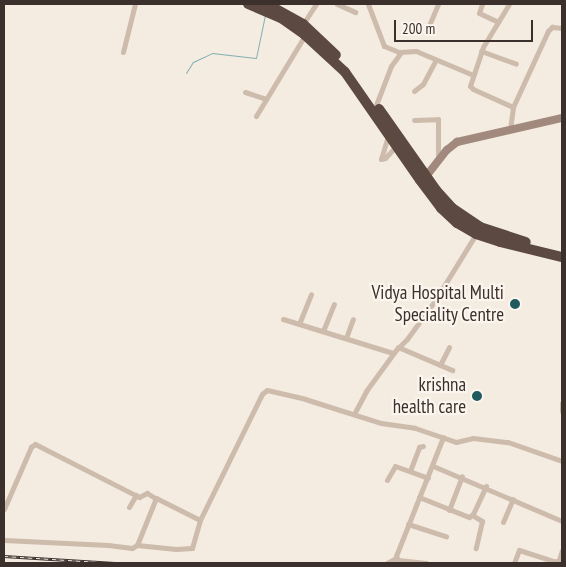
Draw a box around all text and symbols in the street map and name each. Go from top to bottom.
scale bar [396,10,535,42]
text: 200 m [402,19,435,38]
place label: Vidya Hospital Multi Speciality Centre [371,282,504,326]
marker: Vidya Hospital Multi Speciality Centre [508,297,522,311]
place label: krishna health care [393,374,466,418]
marker: krishna health care [470,389,484,403]

